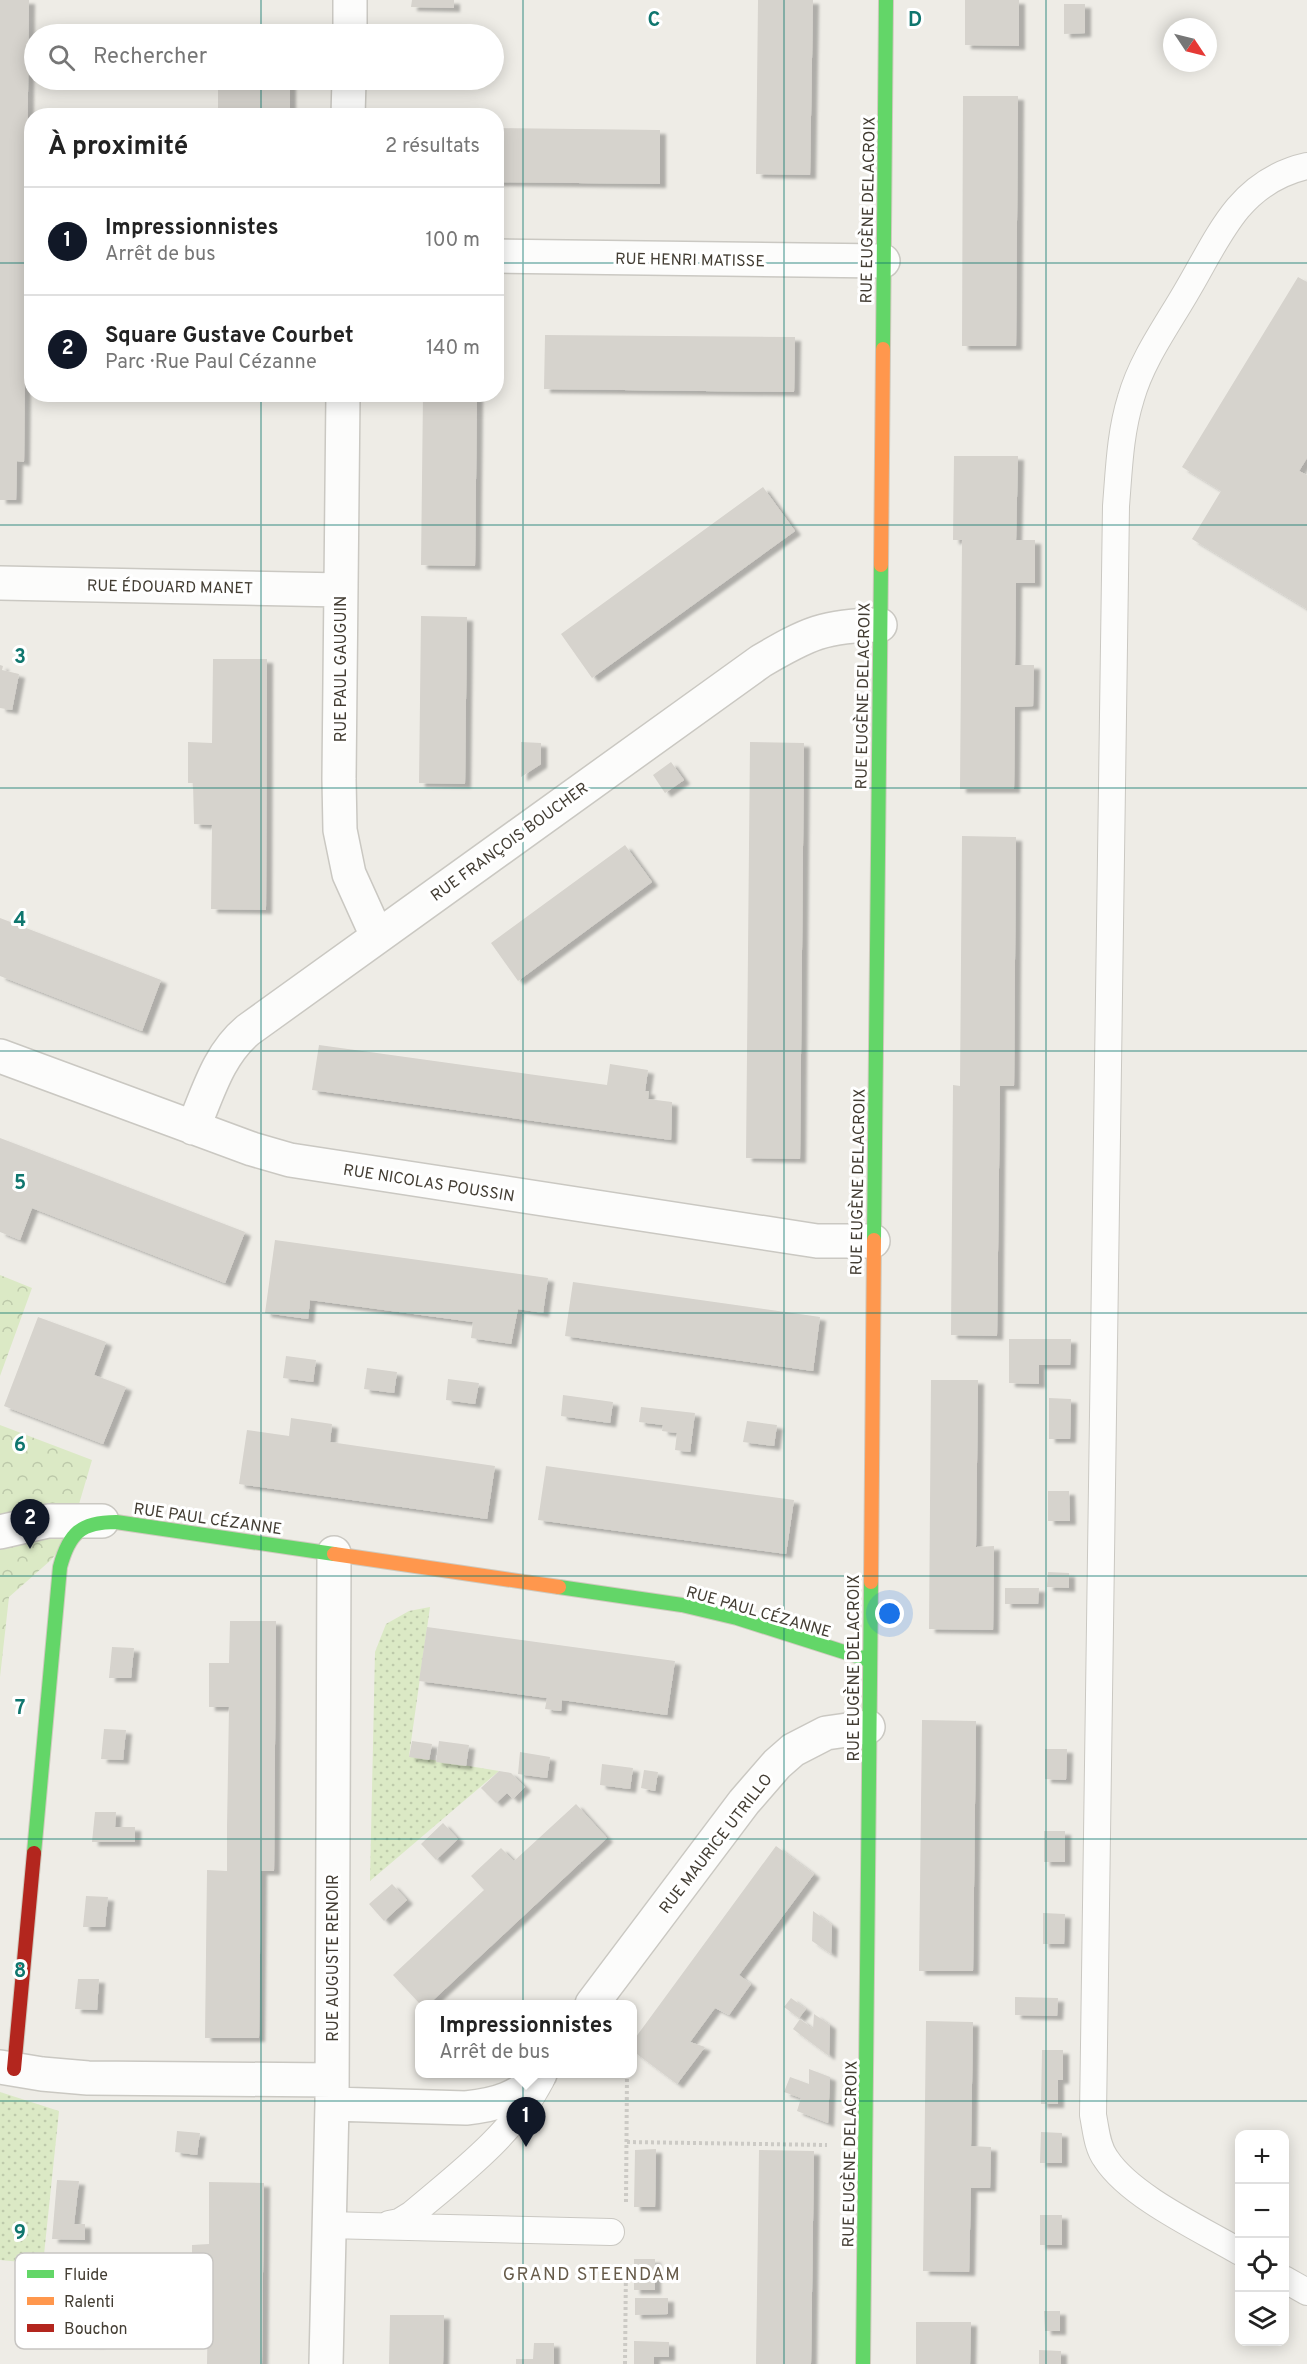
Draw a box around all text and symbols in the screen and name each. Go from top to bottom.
text: C [648,8,660,34]
text: D [908,8,922,34]
north arrow [1163,18,1217,72]
search box [24,24,504,90]
icon: search [45,41,78,74]
text: Rechercher [93,44,207,71]
street label: RUE EUGÈNE DELACROIX [855,116,881,304]
text: À proximité [48,131,188,164]
text: 2 résultats [385,134,480,160]
text: Impressionnistes [105,215,279,242]
text: 1 [64,228,72,254]
text: 100 m [425,228,480,254]
text: Arrêt de bus [105,242,216,268]
street label: RUE HENRI MATISSE [615,250,765,272]
text: Square Gustave Courbet [105,323,354,350]
text: 2 [61,336,74,362]
text: 140 m [426,336,480,362]
text: Parc · Rue Paul Cézanne [105,350,317,376]
street label: RUE ÉDOUARD MANET [87,575,253,599]
street label: RUE PAUL GAUGUIN [332,596,352,742]
street label: RUE EUGÈNE DELACROIX [850,602,876,790]
text: 3 [14,645,26,671]
street label: RUE FRANÇOIS BOUCHER [427,779,593,907]
text: 4 [14,908,26,934]
street label: RUE EUGÈNE DELACROIX [845,1088,871,1276]
street label: RUE NICOLAS POUSSIN [342,1161,516,1207]
text: 5 [14,1171,26,1197]
text: 6 [14,1433,26,1459]
street label: RUE PAUL CÉZANNE [132,1498,284,1540]
pin: 2 [10,1500,50,1549]
street label: RUE EUGÈNE DELACROIX [843,1575,865,1761]
street label: RUE PAUL CÉZANNE [684,1581,834,1643]
your location [875,1599,904,1628]
text: 7 [15,1696,25,1722]
street label: RUE MAURICE UTRILLO [656,1770,778,1918]
street label: RUE AUGUSTE RENOIR [324,1874,344,2042]
text: 8 [14,1959,26,1985]
popup [415,2000,637,2078]
text: Impressionnistes [439,2013,613,2040]
text: Arrêt de bus [439,2040,550,2066]
street label: RUE EUGÈNE DELACROIX [837,2060,863,2248]
pin: 1 [506,2098,546,2147]
map controls [1235,2130,1289,2346]
button: + [1235,2130,1289,2184]
button: − [1235,2184,1289,2238]
text: 9 [14,2221,26,2247]
button: locate [1235,2238,1289,2292]
legend [15,2253,213,2349]
district label: GRAND STEENDAM [503,2264,681,2287]
text: Fluide [64,2266,108,2286]
button: layers [1235,2292,1289,2346]
text: Ralenti [64,2293,114,2313]
text: Bouchon [64,2320,128,2340]

